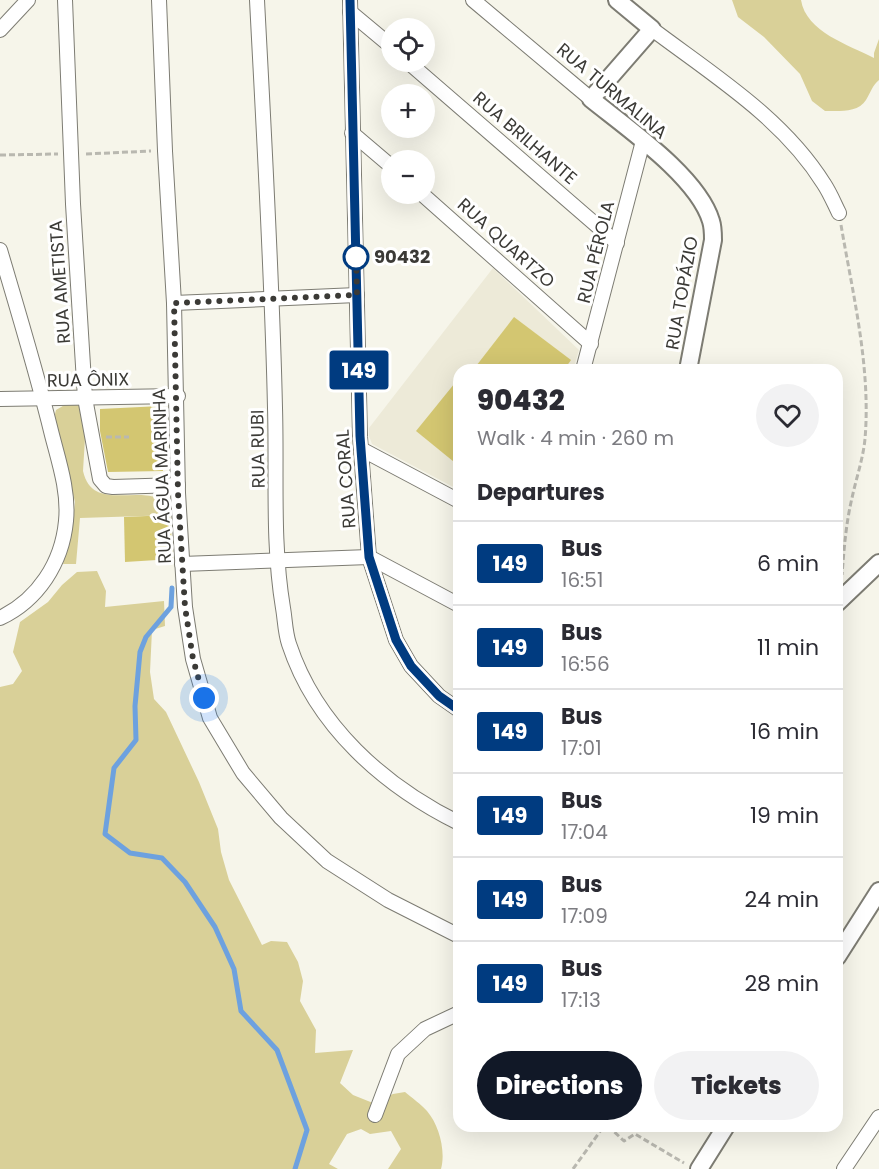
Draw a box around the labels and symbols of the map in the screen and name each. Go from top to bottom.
street label: RUA TURMALINA [552,37,673,144]
street label: RUA BRILHANTE [468,85,583,190]
street label: RUA QUARTZO [452,192,560,293]
street label: RUA PÉROLA [571,198,620,306]
street label: RUA AMETISTA [43,220,76,345]
street label: RUA TOPÁZIO [659,234,704,352]
marker: 90432 [343,244,369,270]
place label: 90432 [374,244,430,269]
line badge: 149 [324,350,394,389]
street label: RUA ÔNIX [47,366,129,393]
street label: RUA ÁGUA MARINHA [146,388,177,564]
street label: RUA RUBI [244,409,271,489]
street label: RUA CORAL [330,429,361,529]
your location [189,683,219,713]

